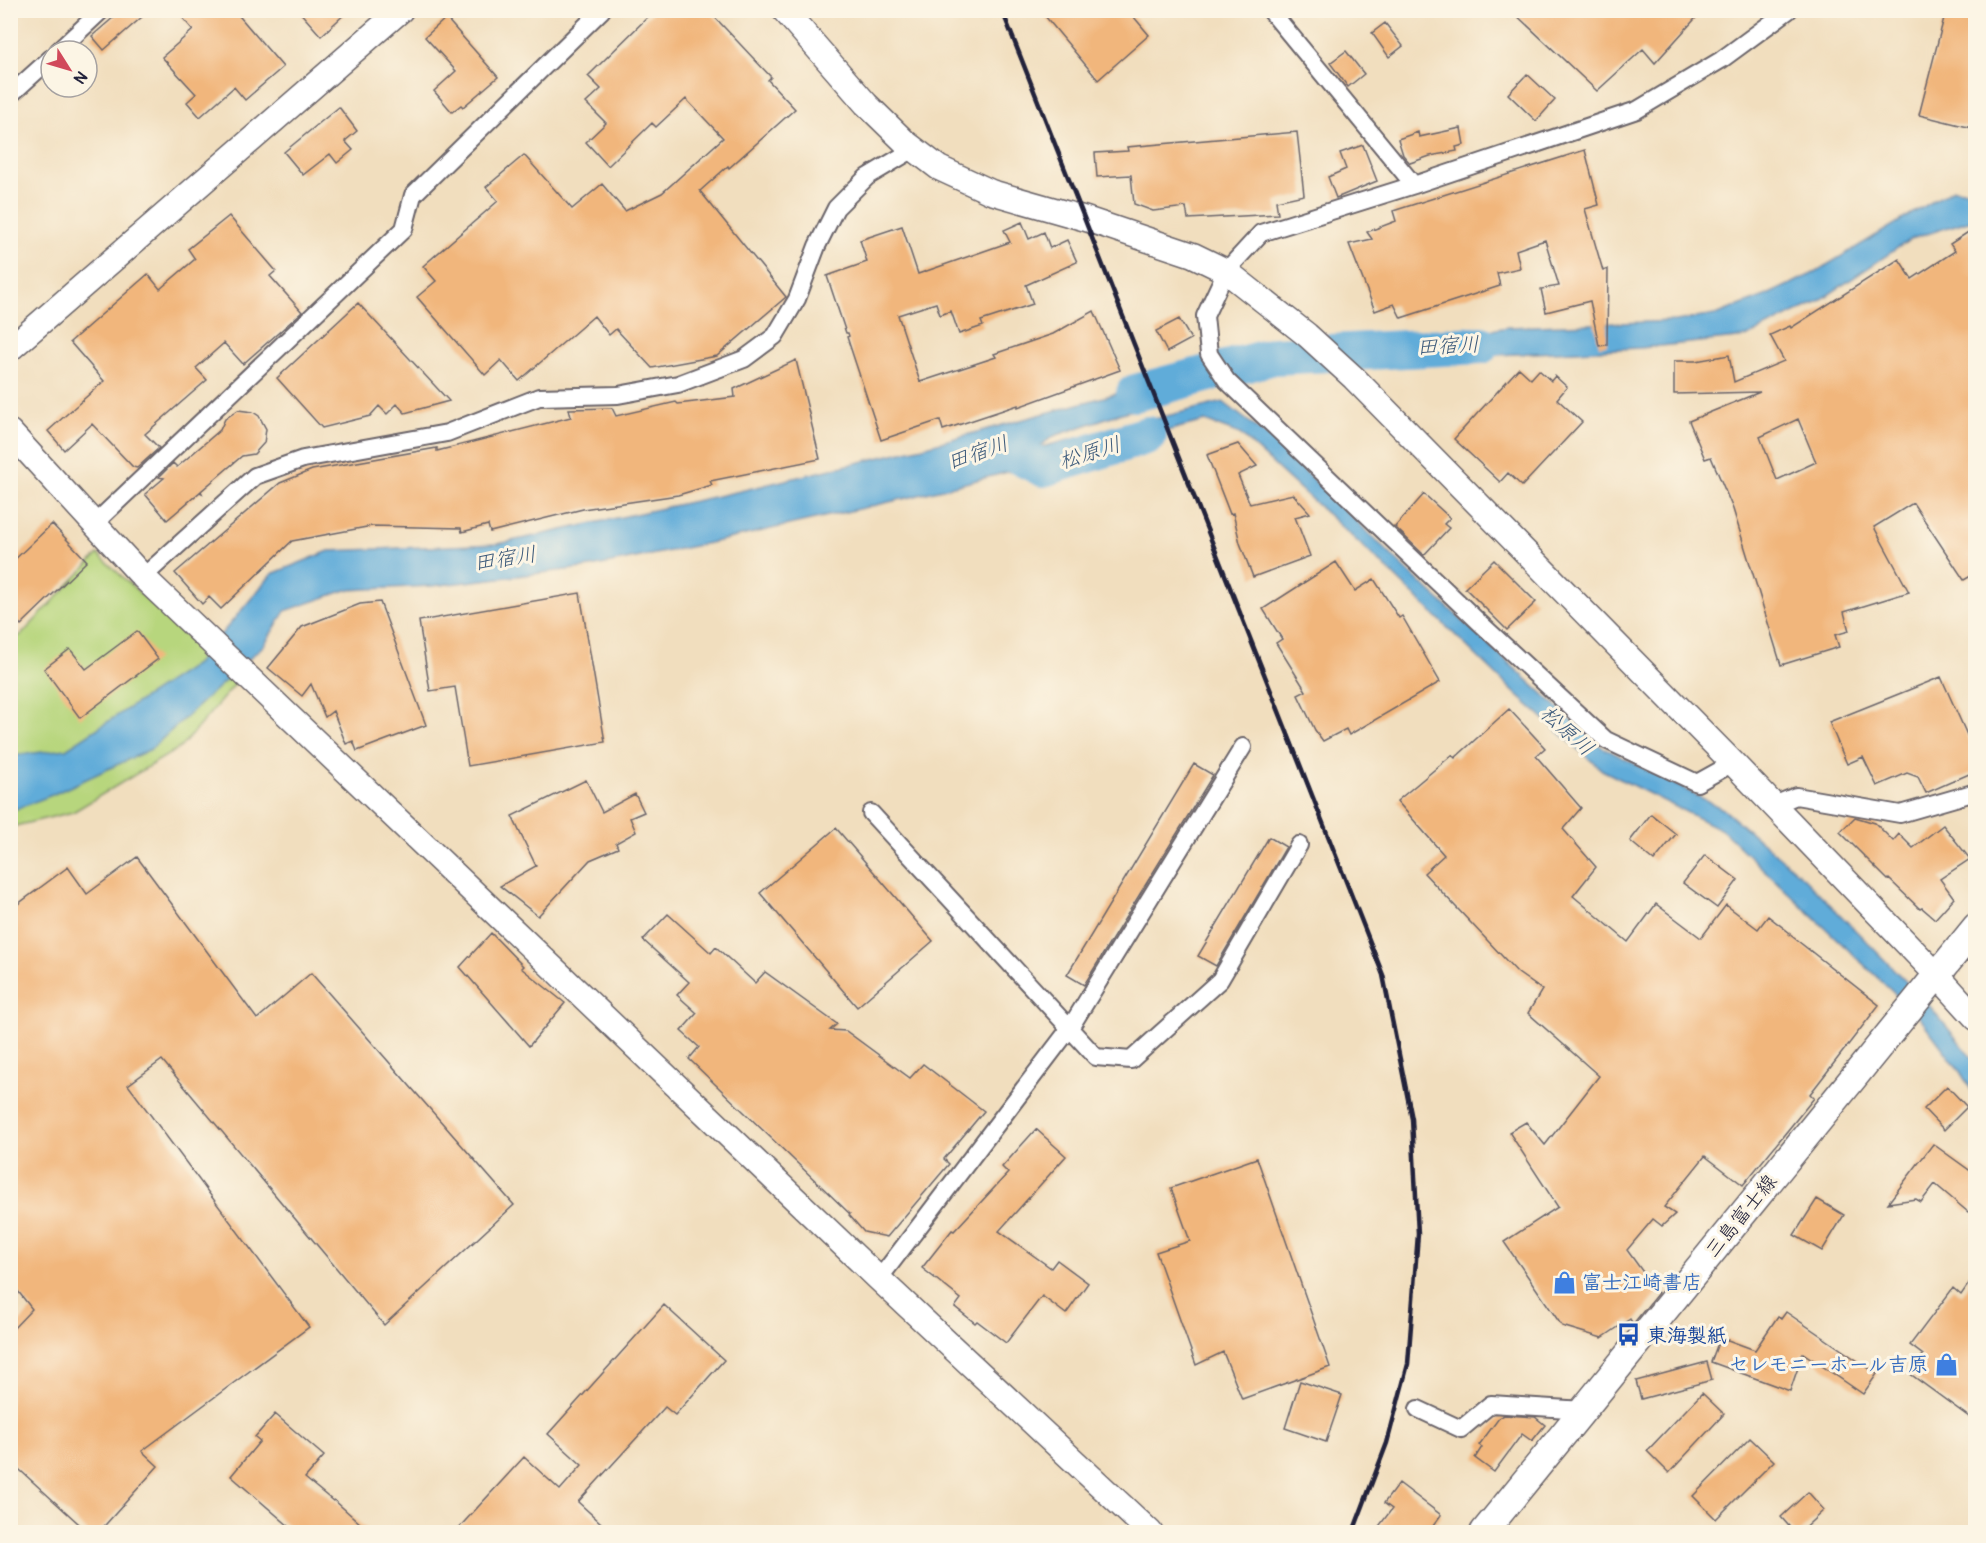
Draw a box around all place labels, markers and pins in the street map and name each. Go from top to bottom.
shop icon: 富士江崎書店 [1551,1269,1577,1295]
place label: 富士江崎書店 [1582,1270,1702,1295]
bus stop icon: 東海製紙 [1616,1322,1642,1348]
place label: 東海製紙 [1647,1323,1727,1348]
shop icon: セレモニーホール吉原 [1933,1351,1959,1377]
place label: セレモニーホール吉原 [1729,1352,1928,1377]

